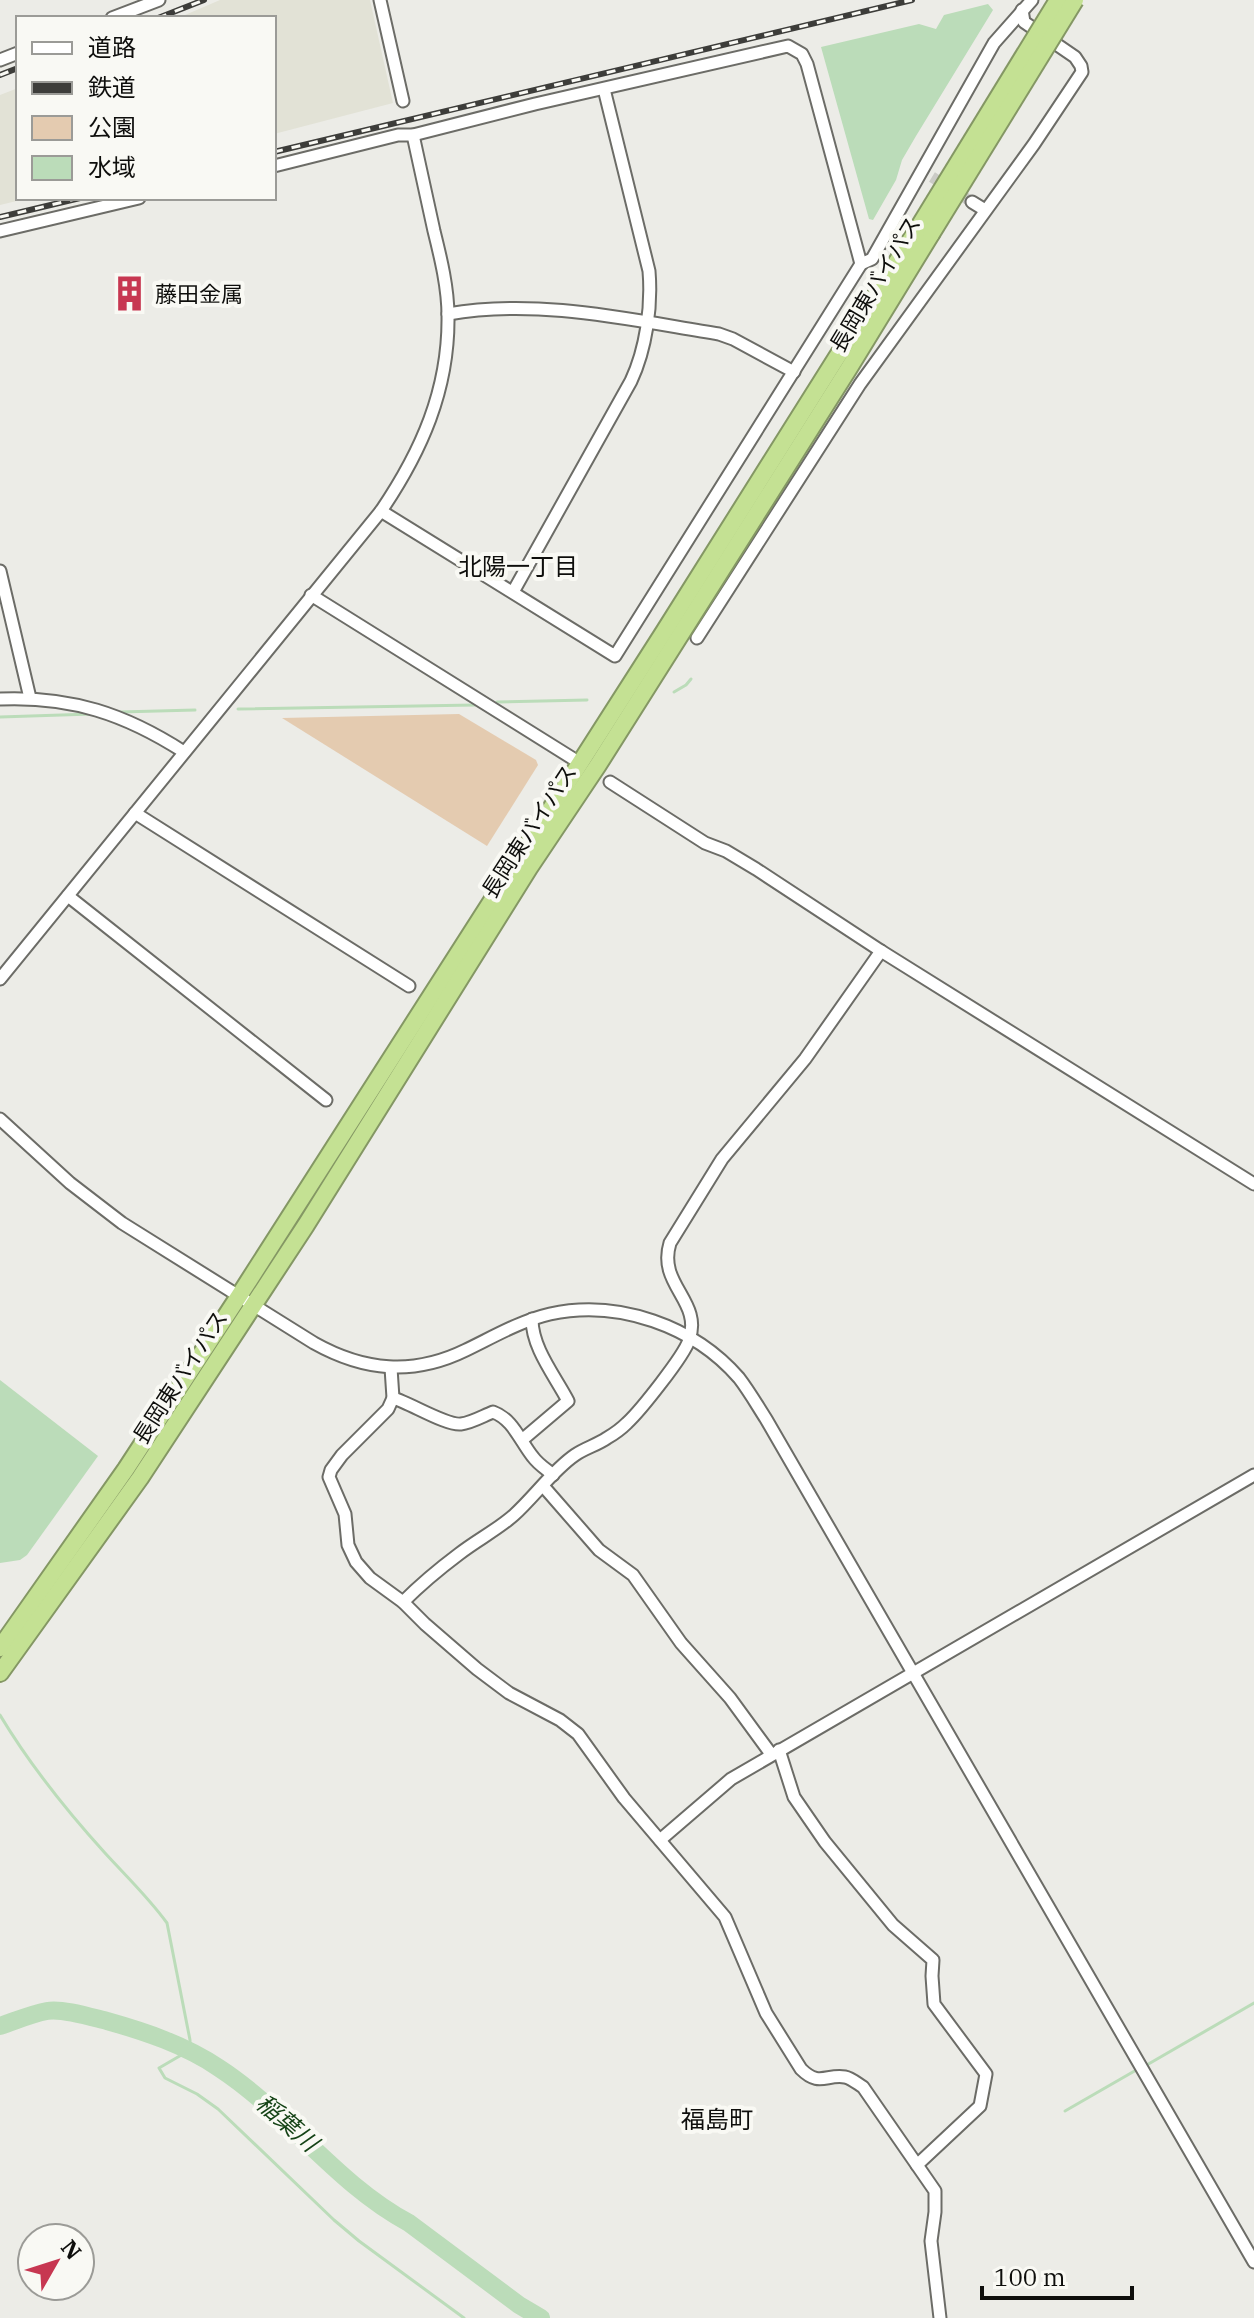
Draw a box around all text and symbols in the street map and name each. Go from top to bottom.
legend [16,16,276,200]
text: 道路 [88,31,136,63]
text: 鉄道 [88,71,136,103]
text: 公園 [88,111,136,143]
text: 水域 [88,151,136,183]
street label: 長岡東バイパス [823,210,927,357]
building icon: 藤田金属 [110,275,148,313]
place label: 藤田金属 [155,279,243,308]
district label: 北陽一丁目 [458,550,578,582]
street label: 長岡東バイパス [475,758,583,903]
street label: 長岡東バイパス [126,1304,234,1449]
water label: 稲葉川 [250,2087,328,2160]
district label: 福島町 [681,2103,753,2135]
north arrow [16,2222,96,2302]
text: N [55,2233,89,2265]
scale bar [982,2250,1132,2300]
text: 100 m [994,2261,1066,2293]

